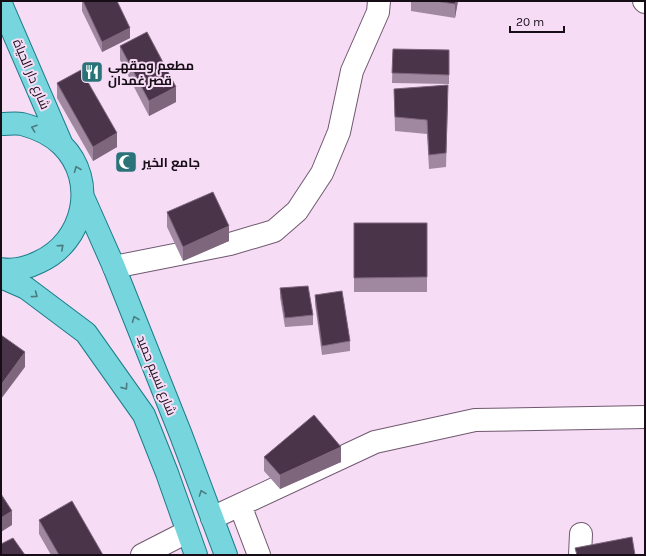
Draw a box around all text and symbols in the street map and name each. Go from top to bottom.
scale bar [510,8,564,34]
text: 20 m [516,15,544,29]
street label: شارع دار الحياة [9,37,53,112]
place label: مطعم ومقهى قصر غمدان [108,58,194,88]
restaurant icon: مطعم ومقهى قصر غمدان [79,59,105,85]
one-way arrow [30,124,37,133]
mosque icon: جامع الخير [113,149,139,175]
place label: جامع الخير [141,155,200,171]
one-way arrow [74,166,82,174]
one-way arrow [57,244,64,251]
one-way arrow [31,291,38,298]
one-way arrow [131,316,139,323]
street label: شارع نسيم حميد [132,333,179,418]
one-way arrow [120,383,127,390]
one-way arrow [199,489,207,496]

